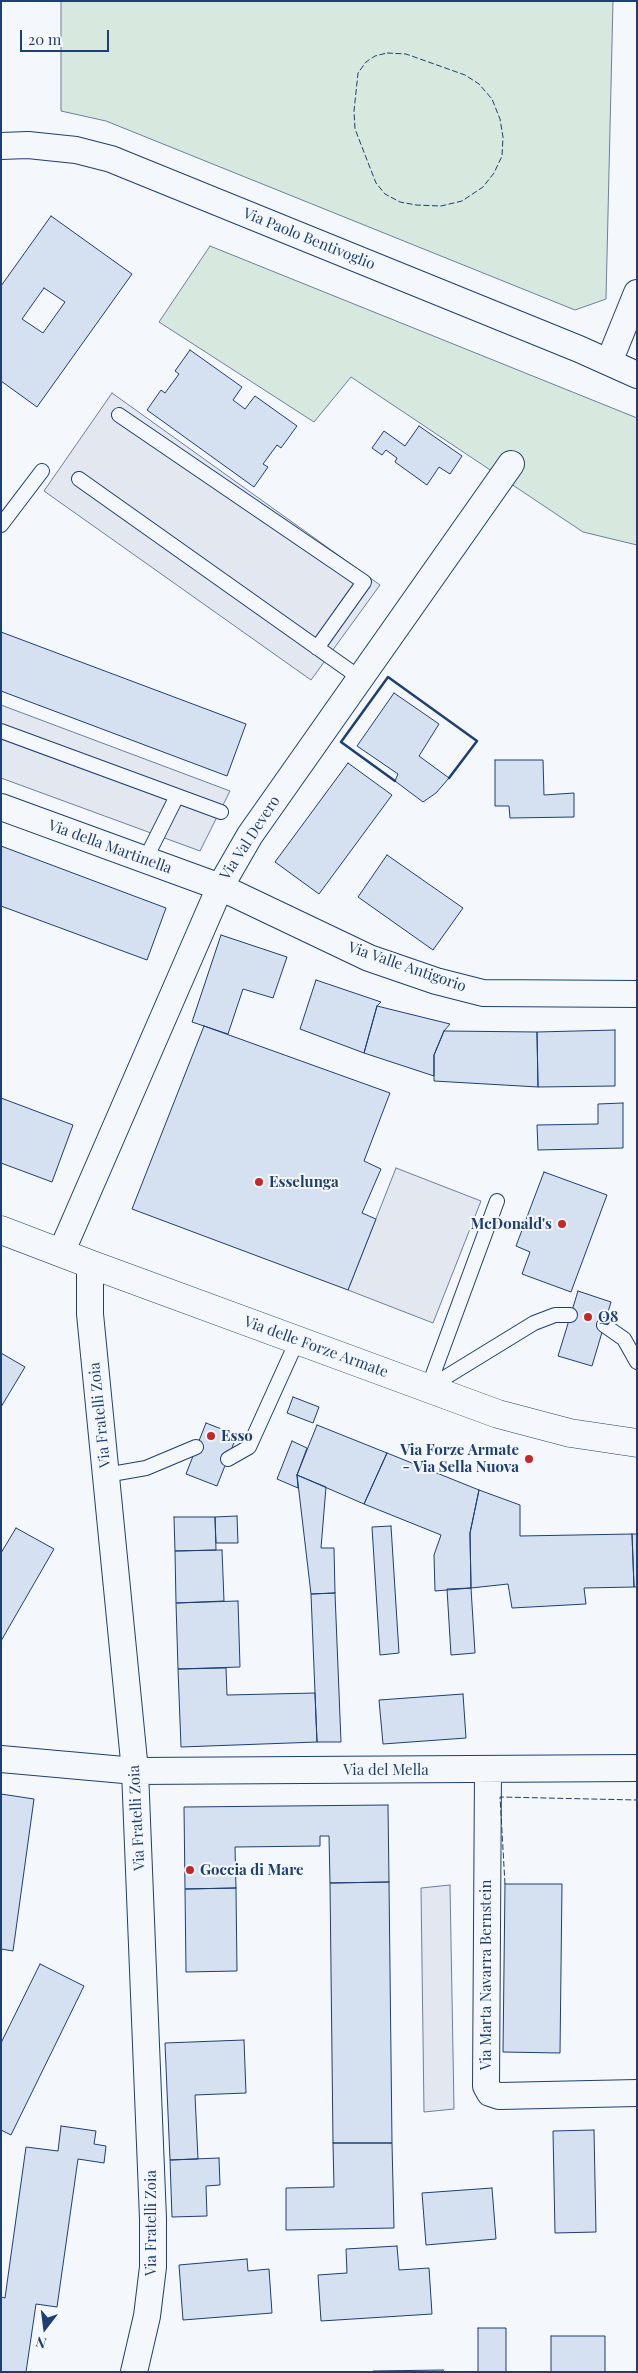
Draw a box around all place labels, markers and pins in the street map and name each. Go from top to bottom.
place label: Esselunga [269,1173,339,1191]
marker: Esselunga [253,1176,265,1188]
place label: McDonald's [471,1215,552,1233]
marker: McDonald's [556,1218,568,1230]
place label: Q8 [598,1308,618,1326]
marker: Q8 [582,1311,594,1323]
place label: Esso [221,1427,253,1445]
marker: Esso [205,1430,217,1442]
place label: Via Forze Armate - Via Sella Nuova [400,1441,519,1476]
marker: Via Forze Armate - Via Sella Nuova [523,1453,535,1465]
place label: Goccia di Mare [200,1861,303,1879]
marker: Goccia di Mare [184,1864,196,1876]

